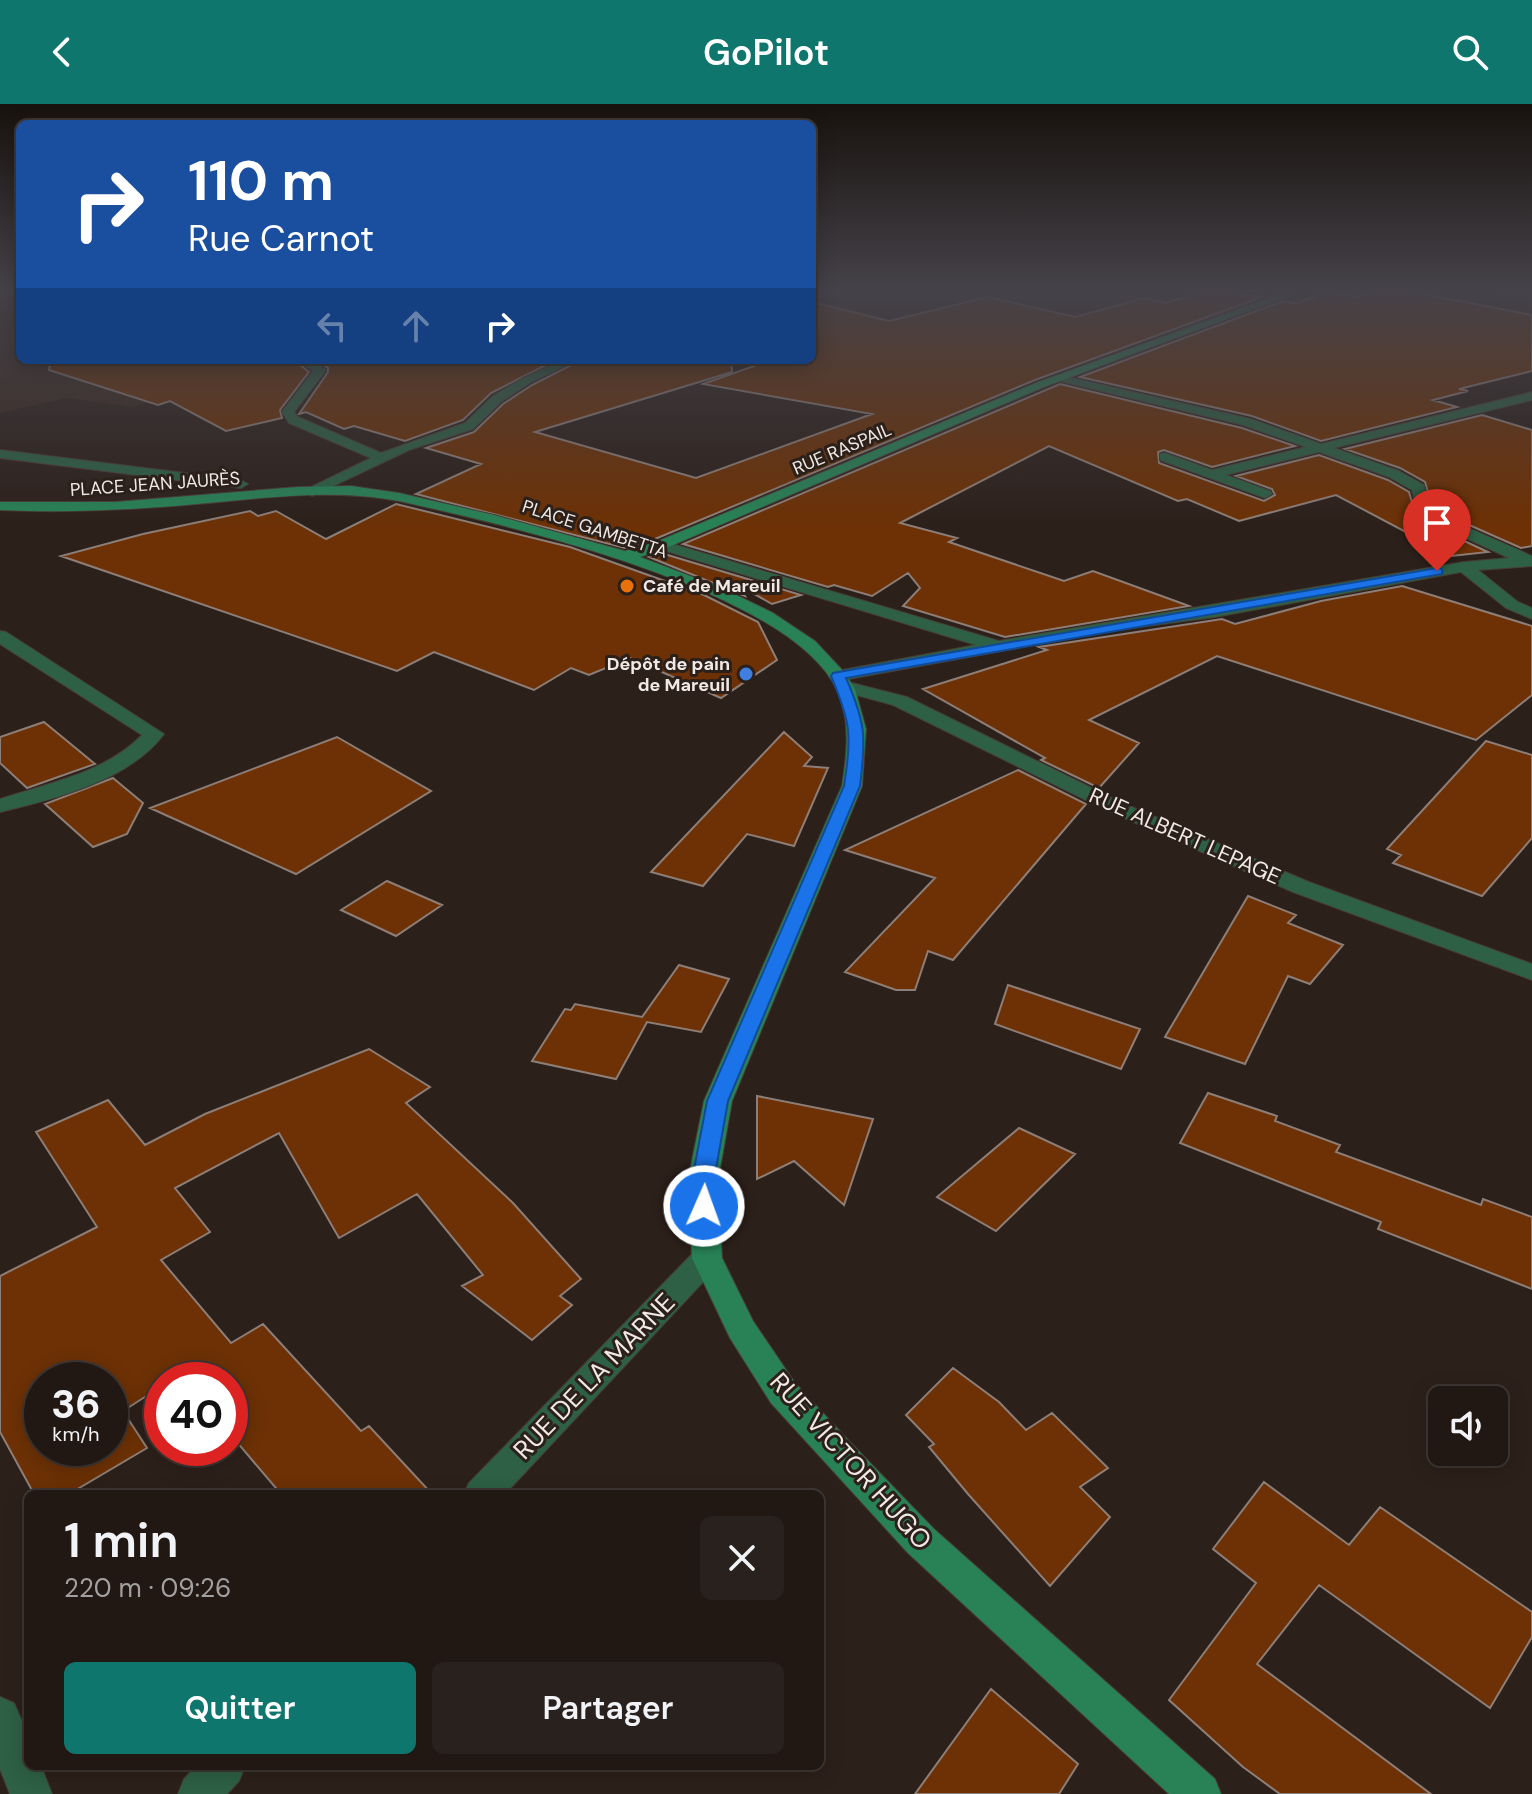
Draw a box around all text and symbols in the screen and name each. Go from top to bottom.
text: GoPilot [703,29,829,76]
icon: back [40,30,84,74]
icon: search [1448,30,1492,74]
text: 110 m [188,144,334,217]
icon: right [56,152,160,256]
text: Rue Carnot [188,215,374,262]
icon: left [310,304,354,348]
icon: ahead [394,304,438,348]
icon: right [478,304,522,348]
street label: RUE RASPAIL [789,417,895,481]
street label: PLACE JEAN JAURÈS [69,466,241,502]
pin [1403,489,1471,571]
street label: PLACE GAMBETTA [519,494,671,564]
icon: arrive [1415,501,1459,545]
place label: Café de Mareuil [643,574,780,598]
marker: Café de Mareuil [618,577,636,595]
place label: Dépôt de pain de Mareuil [607,652,730,697]
marker: Dépôt de pain de Mareuil [737,665,755,683]
street label: RUE ALBERT LEPAGE [1085,781,1285,891]
position arrow [662,1164,746,1248]
street label: RUE DE LA MARNE [506,1286,682,1466]
speed limit sign: 40 [144,1362,248,1466]
street label: RUE VICTOR HUGO [763,1365,939,1557]
text: 36 [51,1378,101,1430]
map controls [1428,1386,1508,1466]
button: sound [1428,1386,1508,1466]
text: km/h [52,1421,100,1447]
text: 1 min [64,1509,179,1572]
button: close [700,1516,784,1600]
text: 220 m · 09:26 [64,1571,231,1605]
button: Quitter [64,1662,416,1754]
button: Partager [432,1662,784,1754]

